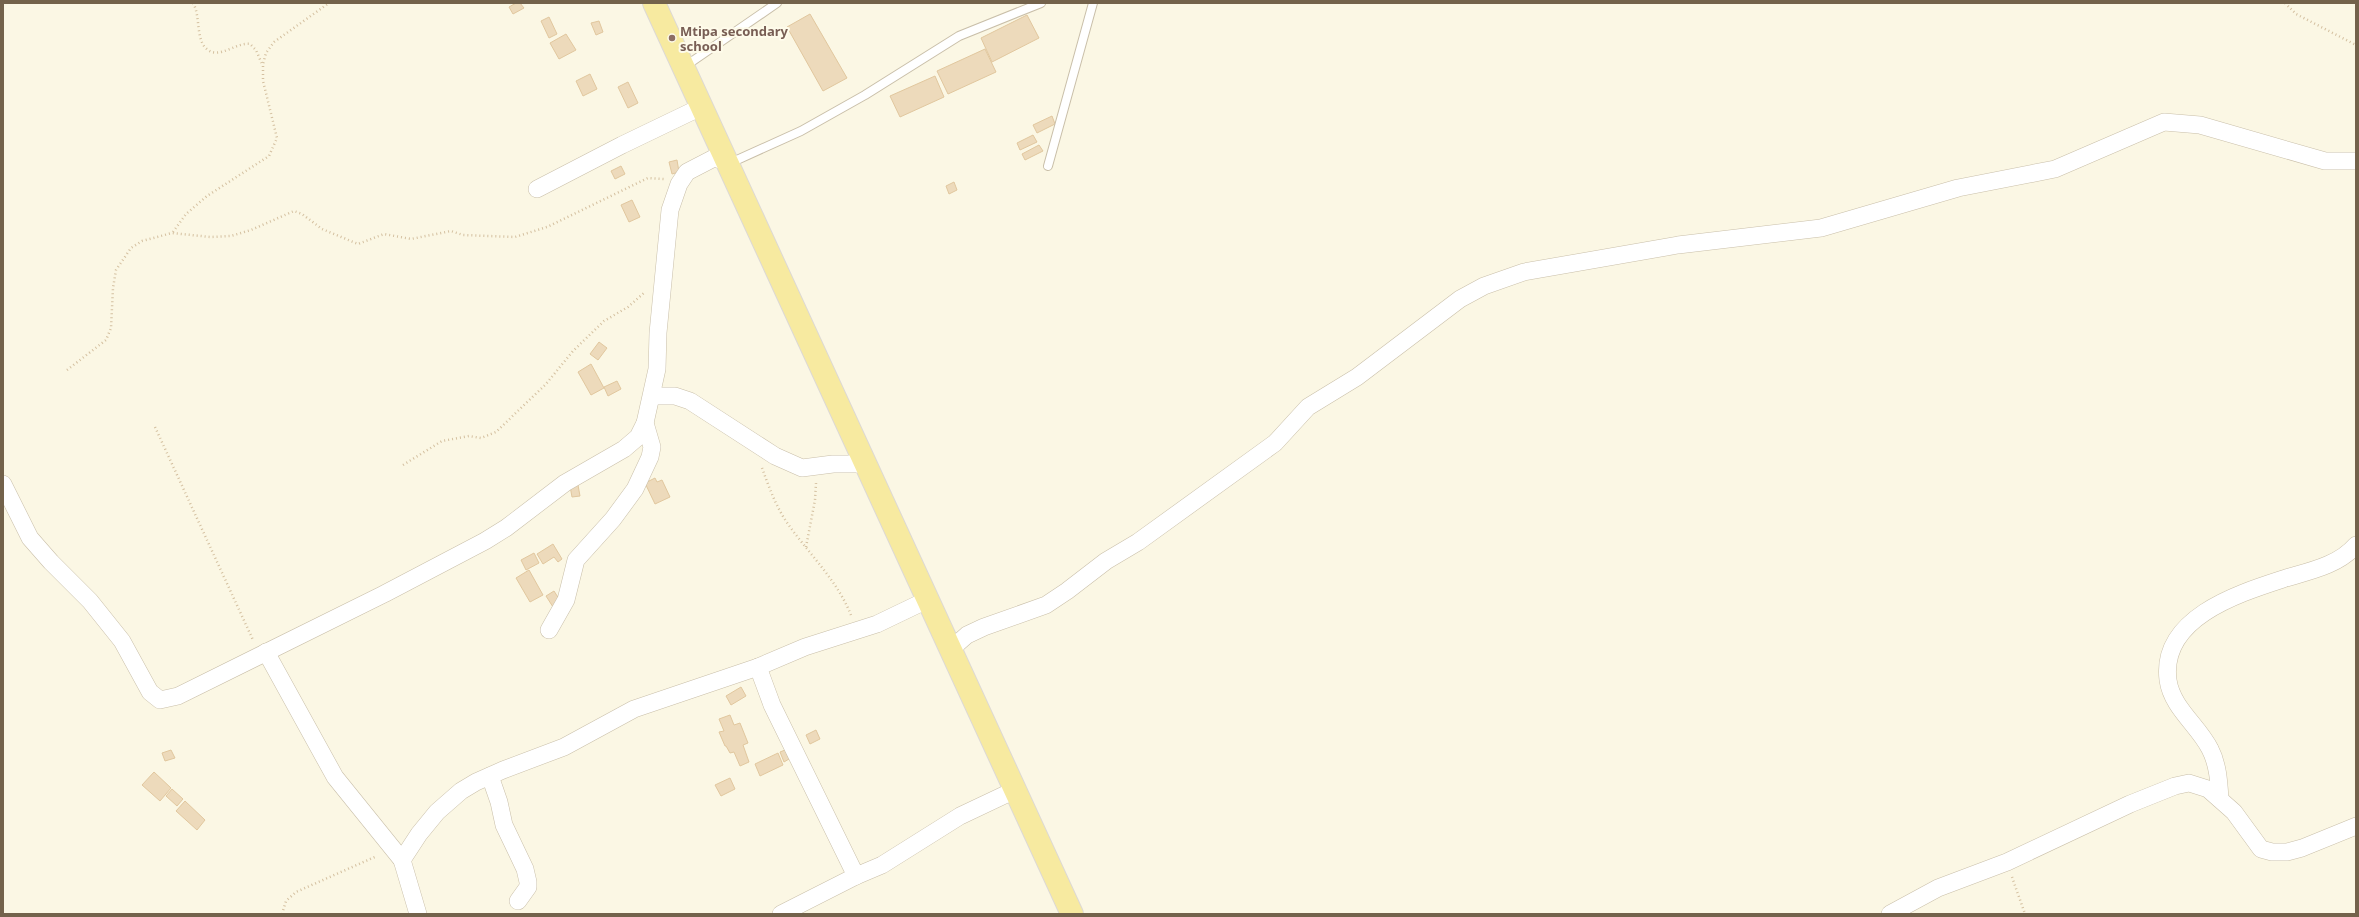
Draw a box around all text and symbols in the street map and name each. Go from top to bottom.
place label: Mtipa secondary school [680,22,789,55]
marker: Mtipa secondary school [667,33,677,43]

